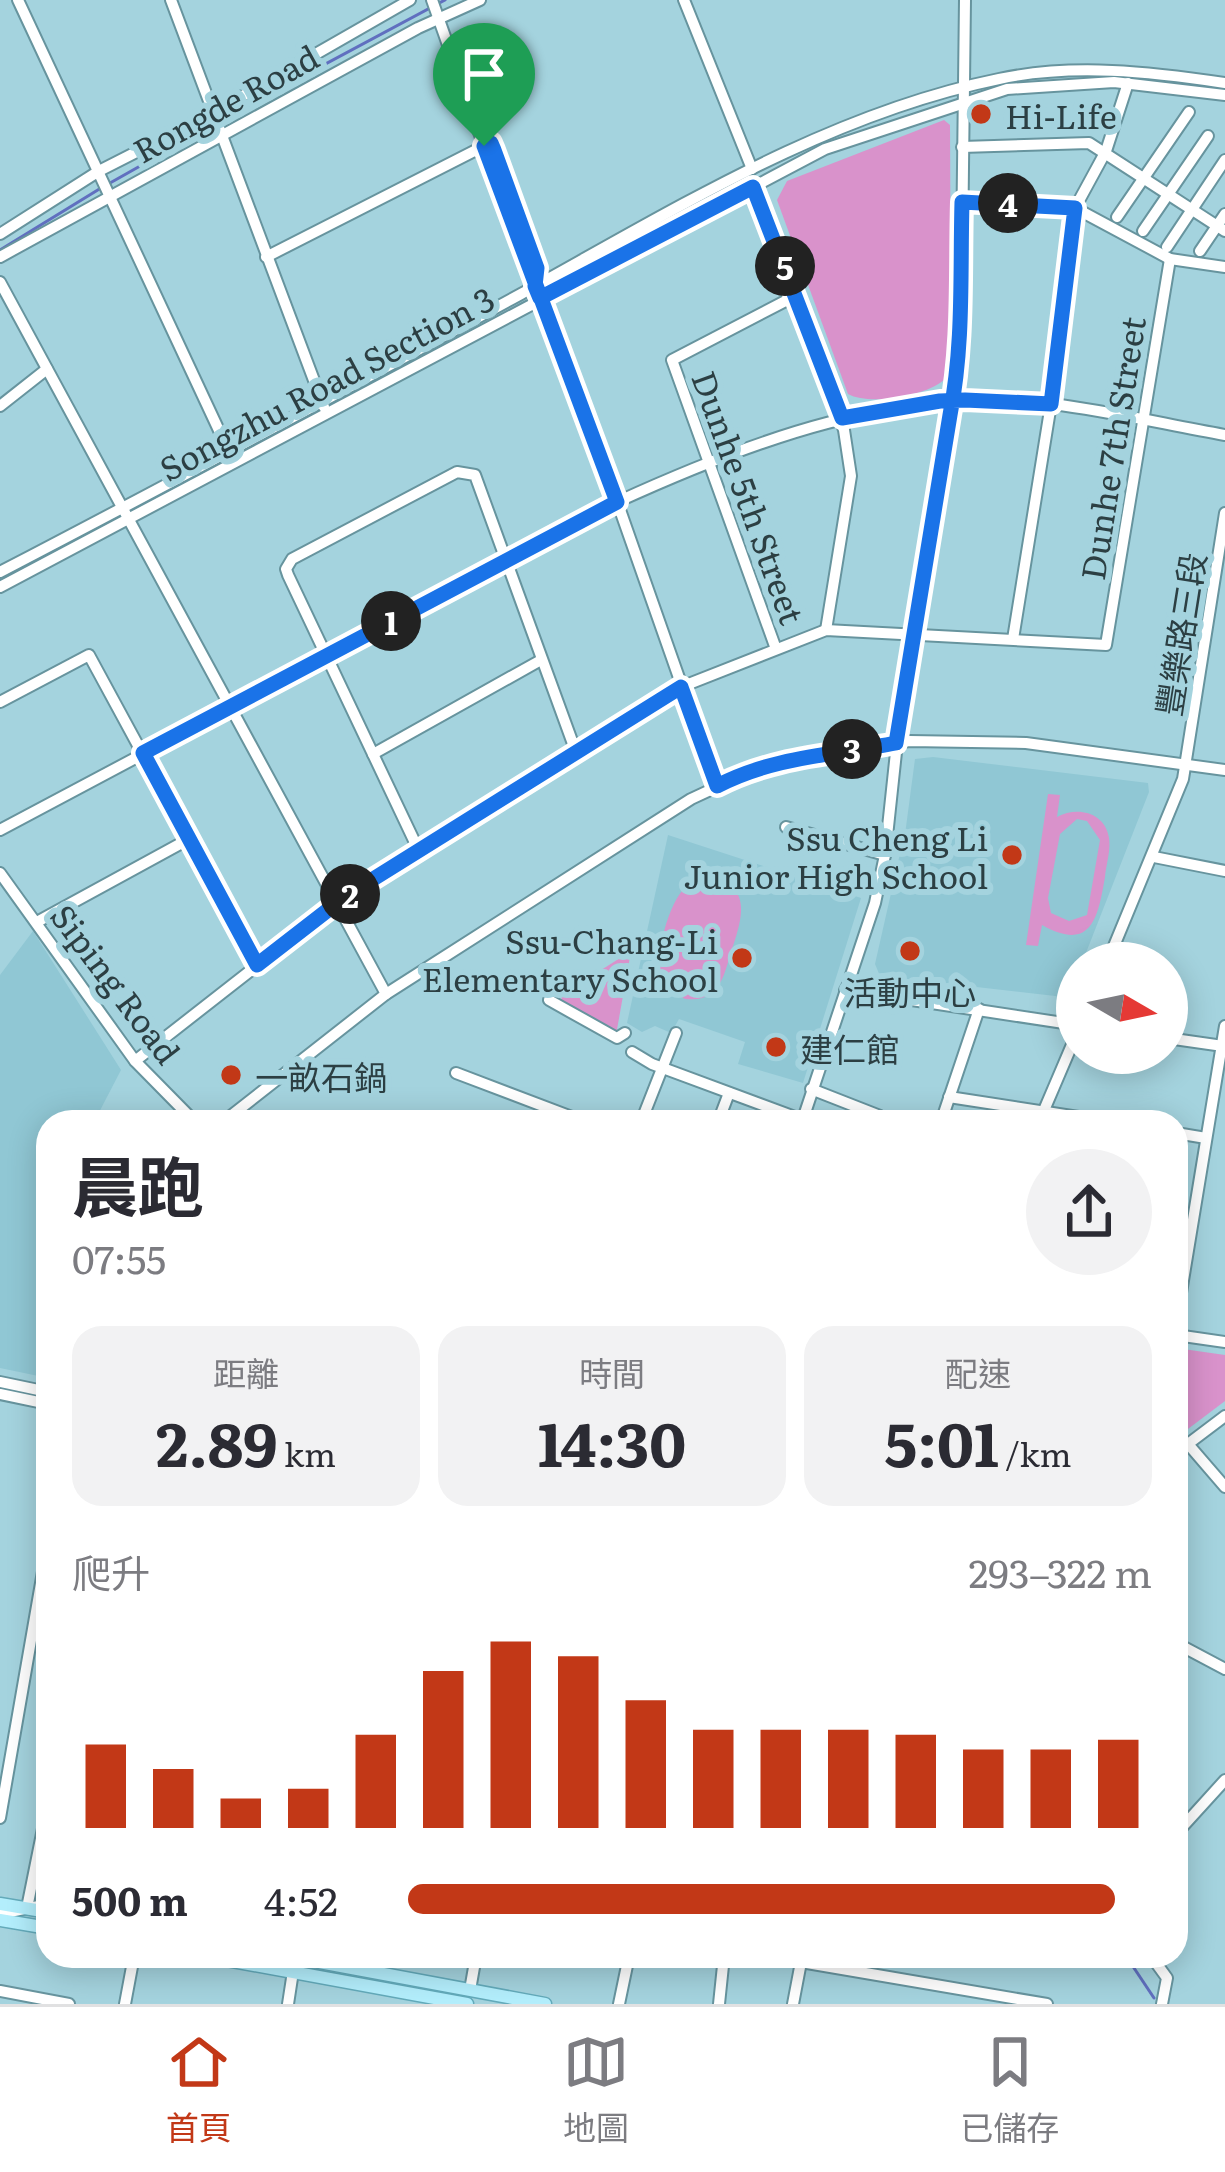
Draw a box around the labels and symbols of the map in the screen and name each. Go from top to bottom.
pin [433,23,535,146]
street label: Rongde Road [123,31,327,173]
place label: Hi-Life [1005,90,1117,139]
marker: Hi-Life [968,101,994,127]
pin: 4 [978,173,1038,233]
pin: 5 [755,236,815,296]
street label: Songzhu Road Section 3 [150,273,502,491]
street label: Dunhe 7th Street [1066,312,1156,583]
street label: Dunhe 5th Street [681,363,819,631]
street label: 豐樂路三段 [1142,549,1216,719]
pin: 1 [361,591,421,651]
pin: 3 [822,719,882,779]
place label: Ssu Cheng Li Junior High School [684,812,988,899]
marker: Ssu Cheng Li Junior High School [999,842,1025,868]
pin: 2 [320,864,380,924]
street label: Siping Road [41,893,193,1073]
place label: Ssu-Chang-Li Elementary School [422,915,718,1002]
marker: 活動中心 [897,938,923,964]
north arrow [1056,942,1188,1074]
marker: Ssu-Chang-Li Elementary School [729,945,755,971]
place label: 活動中心 [844,966,976,1015]
place label: 建仁館 [800,1023,899,1072]
marker: 建仁館 [763,1034,789,1060]
place label: 一畝石鍋 [255,1051,387,1100]
marker: 一畝石鍋 [218,1062,244,1088]

